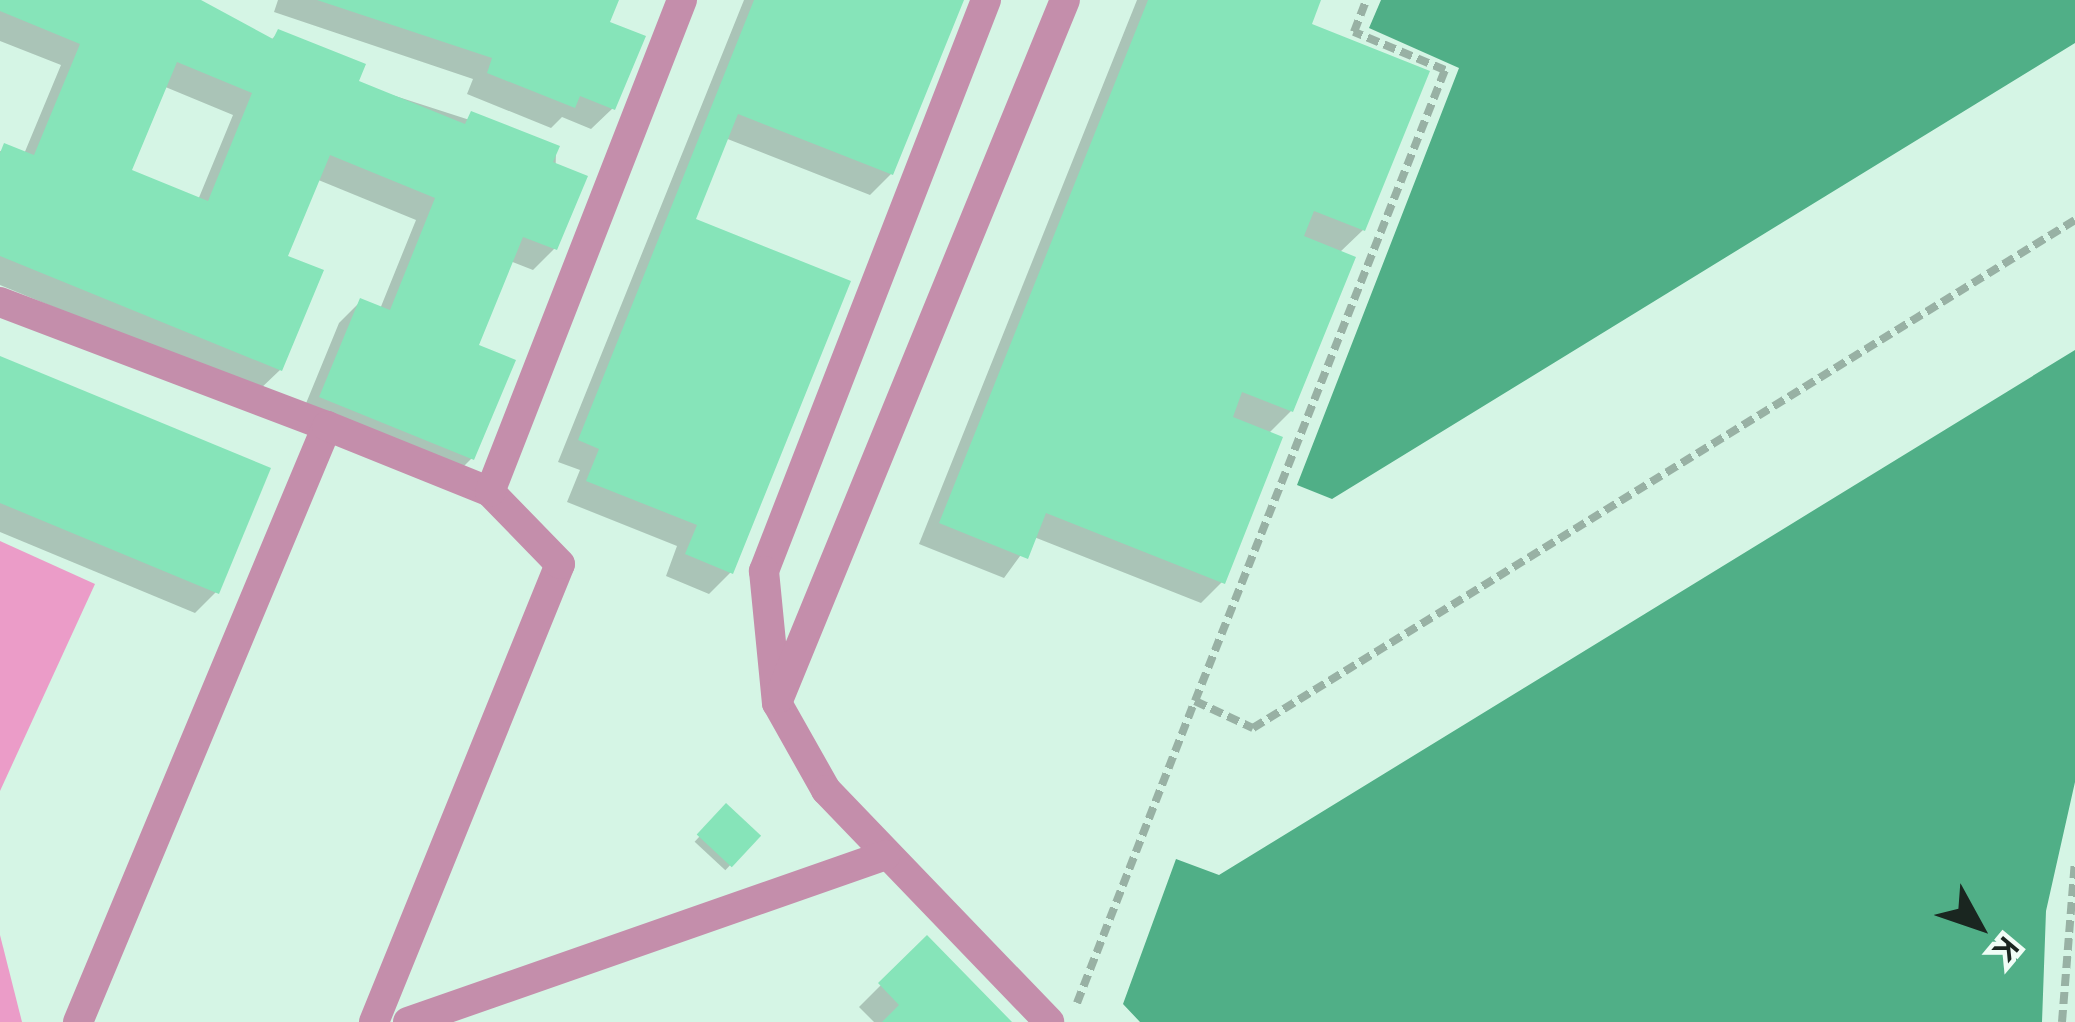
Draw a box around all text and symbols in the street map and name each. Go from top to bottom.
north arrow [1919,866,2039,986]
text: K [1985,929,2028,970]

